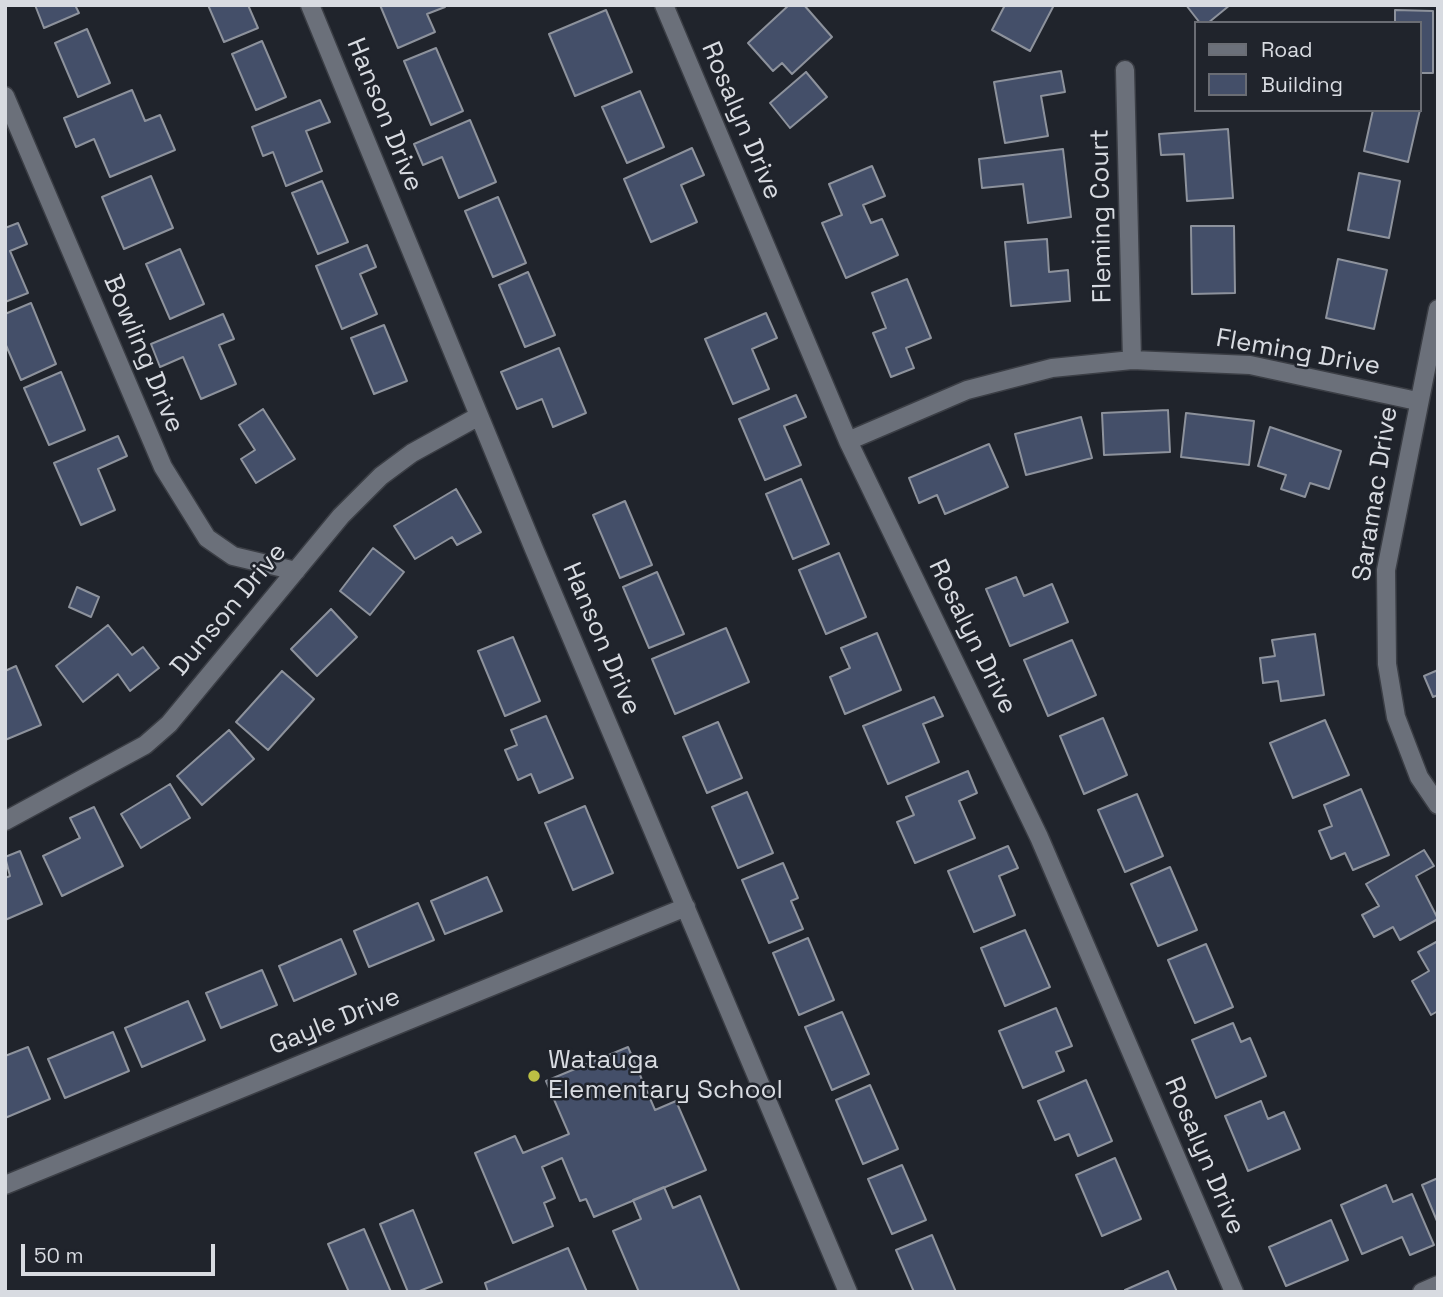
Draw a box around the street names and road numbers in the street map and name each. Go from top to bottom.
street label: Hanson Drive [339,34,429,196]
street label: Rosalyn Drive [694,37,788,205]
street label: Fleming Court [1085,129,1119,303]
street label: Bowling Drive [96,271,190,437]
street label: Fleming Drive [1213,323,1383,383]
street label: Saramac Drive [1347,404,1405,584]
street label: Dunson Drive [164,537,294,683]
street label: Rosalyn Drive [921,555,1023,719]
street label: Hanson Drive [555,558,647,720]
street label: Gayle Drive [265,982,405,1062]
street label: Rosalyn Drive [1157,1072,1251,1240]

